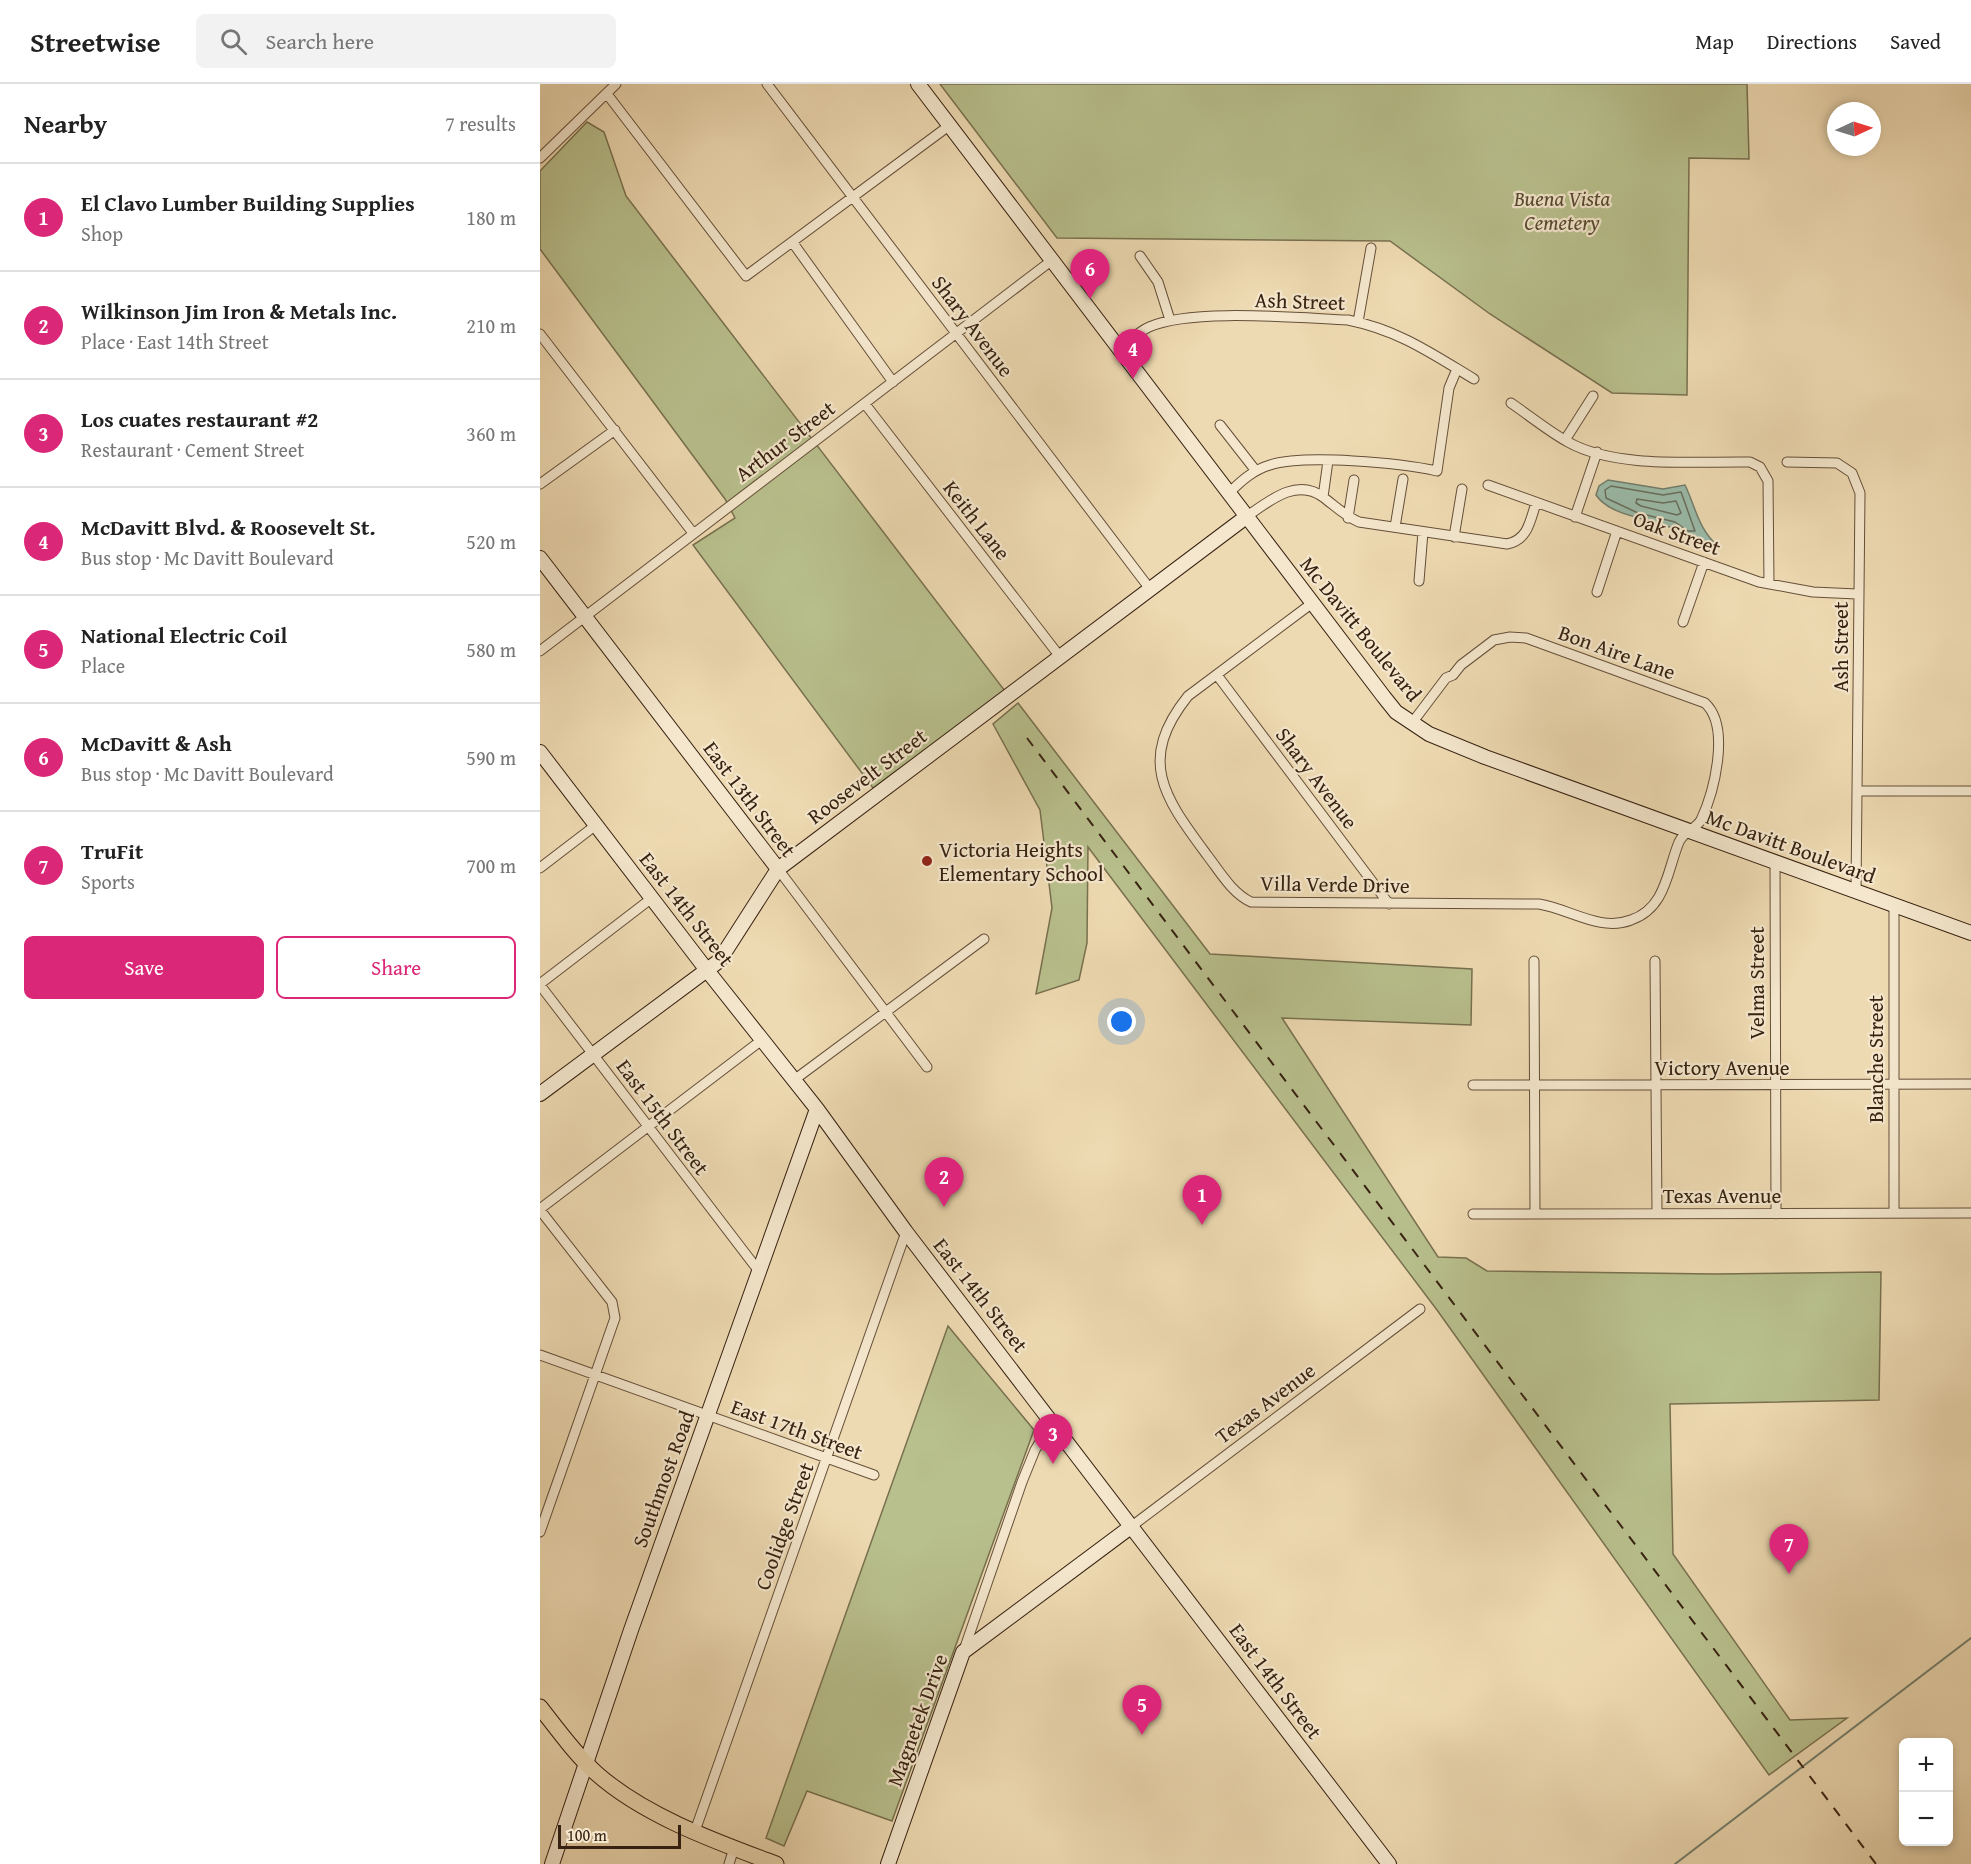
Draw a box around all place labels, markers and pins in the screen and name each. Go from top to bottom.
pin: 6 [1070,250,1110,299]
pin: 4 [1114,330,1152,379]
place label: Victoria Heights Elementary School [939,834,1104,889]
marker: Victoria Heights Elementary School [920,854,934,868]
pin: 2 [924,1158,964,1207]
pin: 1 [1182,1176,1222,1225]
pin: 3 [1034,1414,1072,1464]
pin: 7 [1770,1524,1808,1574]
pin: 5 [1122,1686,1162,1735]

